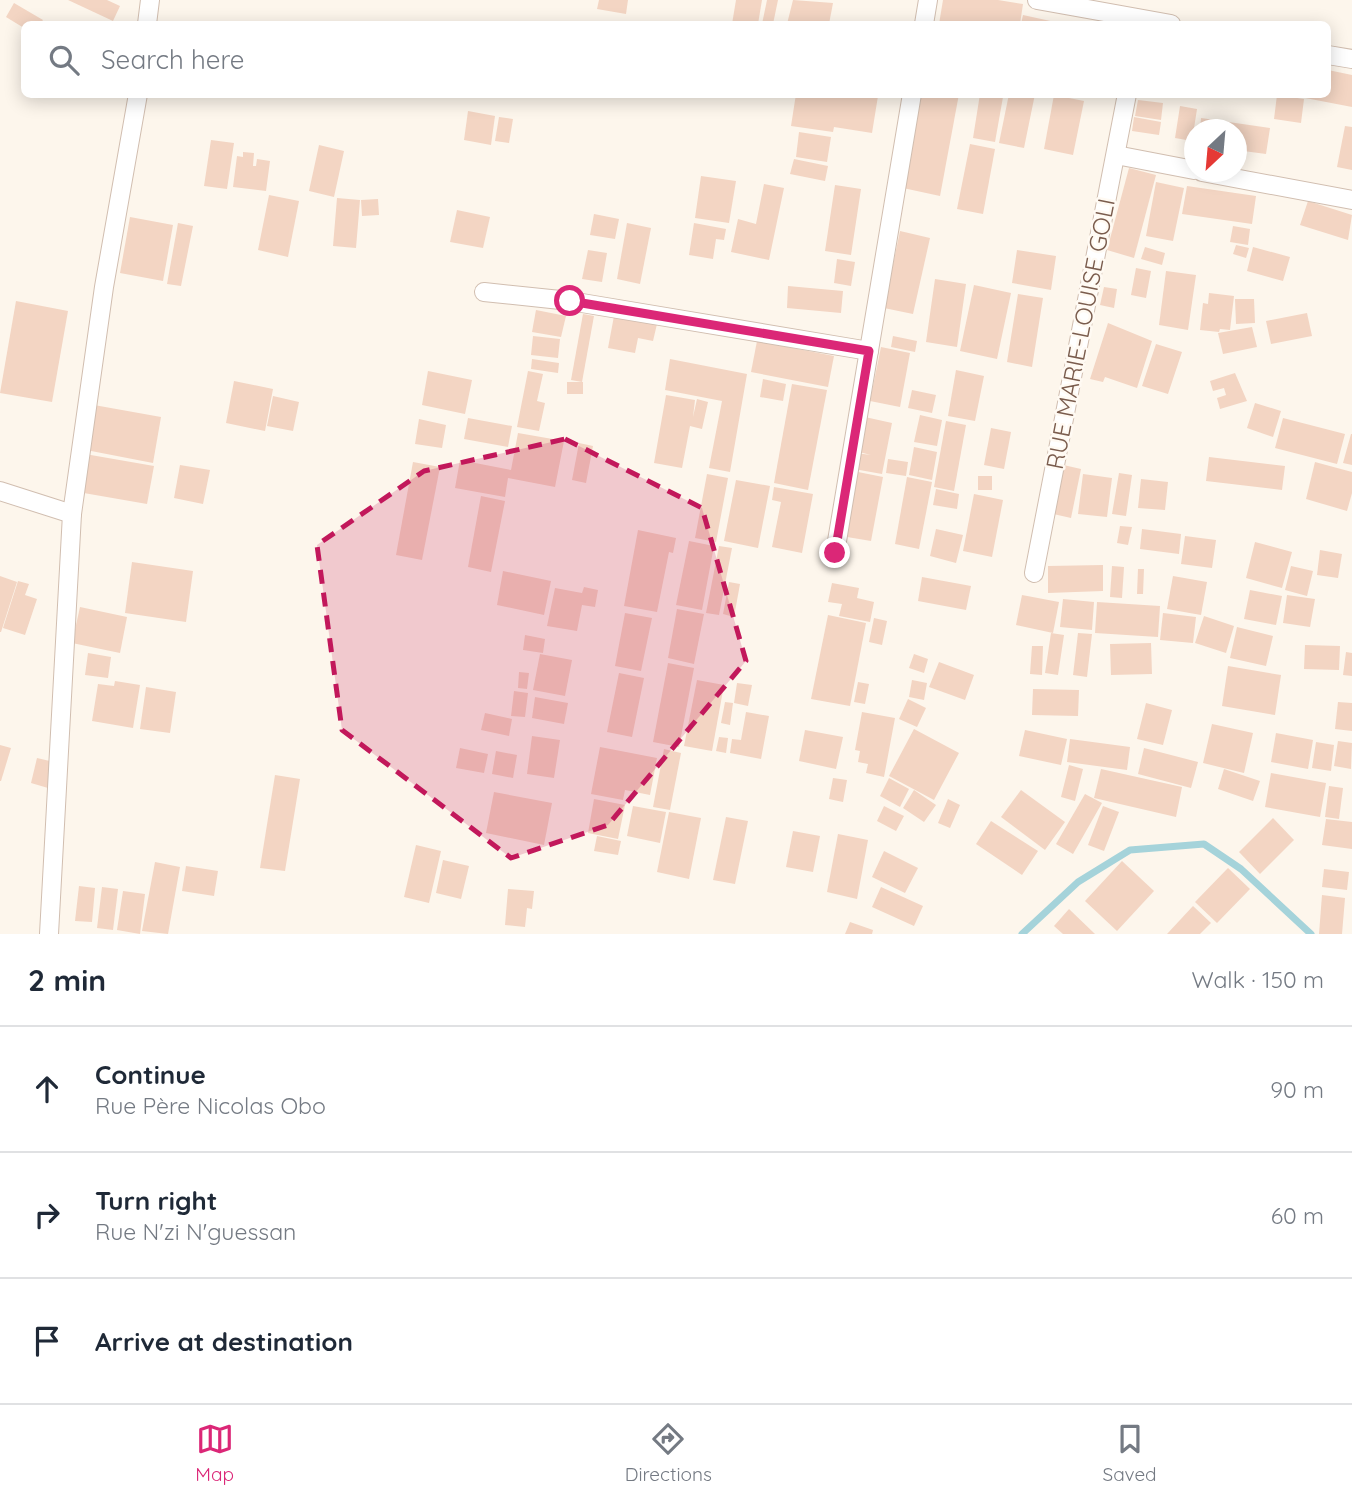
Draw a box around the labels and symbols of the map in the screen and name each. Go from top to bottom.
north arrow [1184,119,1247,182]
street label: RUE MARIE-LOUISE GOLI [1039,196,1121,472]
route start [554,285,585,316]
route end [819,537,850,568]

